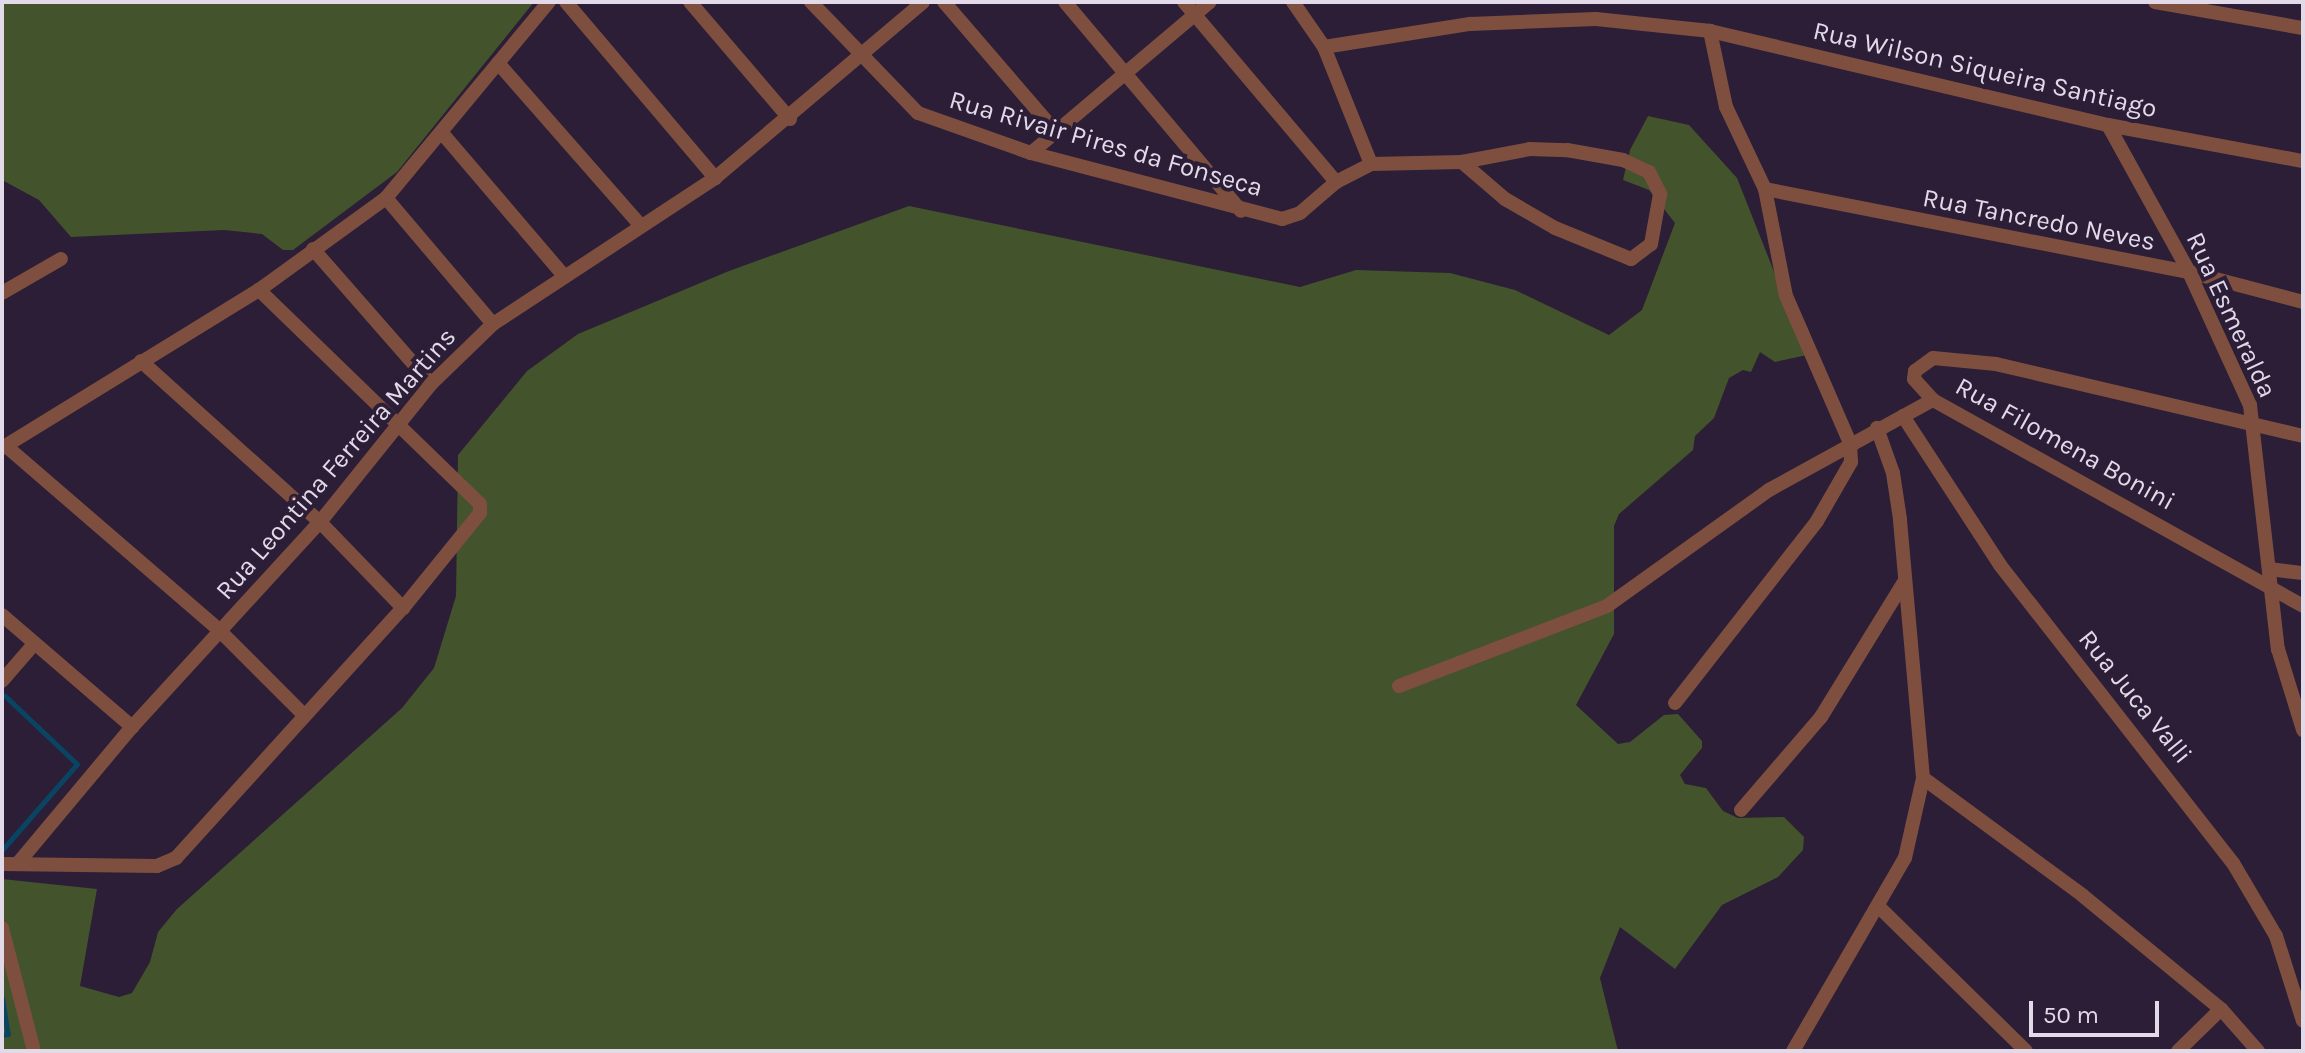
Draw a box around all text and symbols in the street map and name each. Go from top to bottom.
street label: Rua Wilson Siqueira Santiago [1810,15,2160,125]
street label: Rua Rivair Pires da Fonseca [946,84,1266,204]
street label: Rua Tancredo Neves [1920,182,2158,258]
street label: Rua Esmeralda [2179,227,2283,403]
street label: Rua Leontina Ferreira Martins [209,322,463,606]
street label: Rua Filomena Bonini [1950,371,2180,517]
street label: Rua Juca Valli [2072,624,2198,770]
scale bar [2033,985,2163,1035]
text: 50 m [2043,1001,2099,1029]

